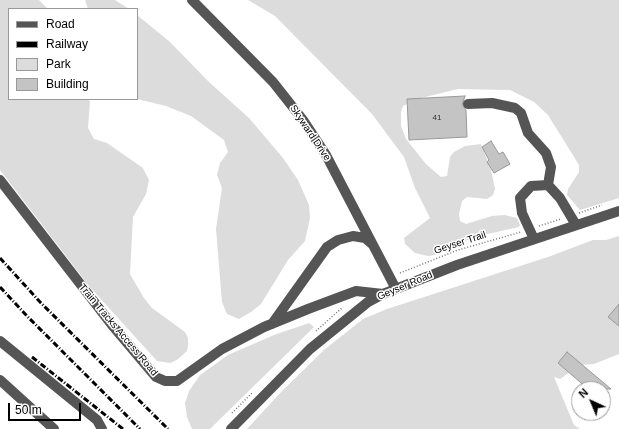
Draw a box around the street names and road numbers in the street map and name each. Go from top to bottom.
street label: Skyward Drive [287,103,333,163]
street label: Geyser Trail [432,229,488,257]
street label: Geyser Road [376,269,434,303]
street label: Train Tracks Access Road [76,282,160,378]

